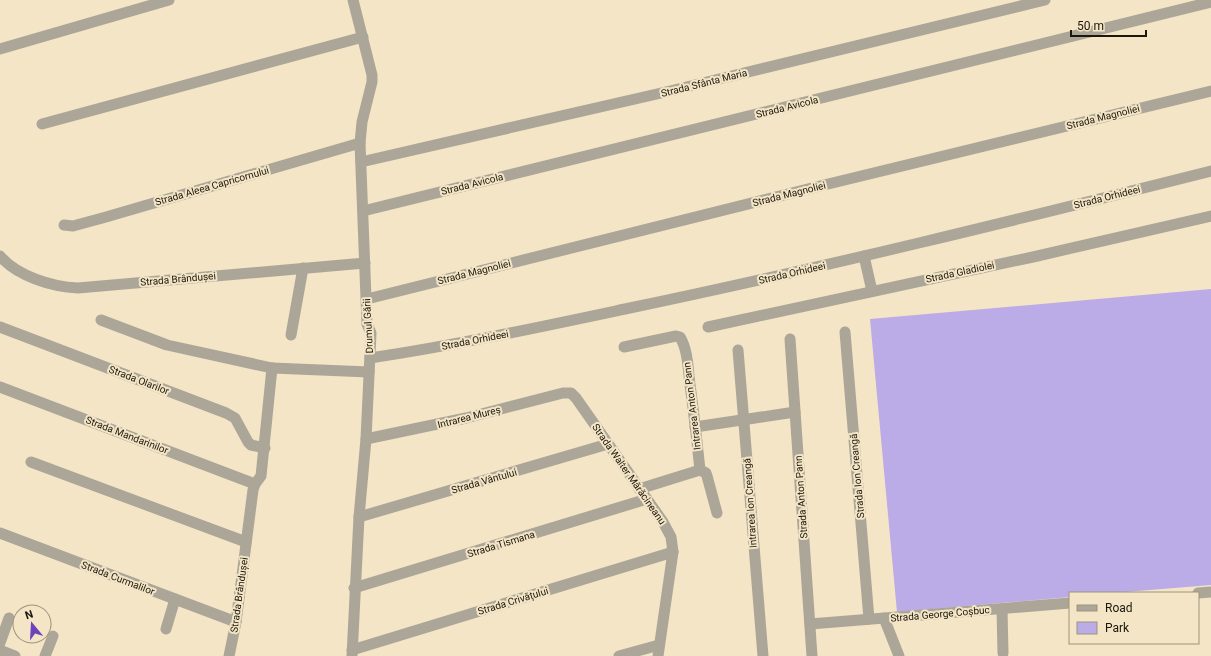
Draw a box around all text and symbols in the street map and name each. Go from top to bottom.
scale bar [1071,12,1146,38]
text: 50 m [1077,19,1104,33]
street label: Strada Sfânta Maria [660,67,748,99]
street label: Strada Avicola [755,94,819,120]
street label: Strada Magnoliei [1065,103,1141,131]
street label: Strada Aleea Capricornului [154,164,270,208]
street label: Strada Avicola [440,171,504,197]
street label: Strada Magnoliei [751,180,827,208]
street label: Strada Orhideei [1073,183,1141,211]
street label: Strada Magnoliei [436,258,512,286]
street label: Strada Gladiolei [925,259,995,285]
street label: Strada Orhideei [757,260,827,286]
street label: Strada Brândușei [140,270,216,289]
street label: Drumul Gării [361,298,375,354]
street label: Strada Orhideei [440,328,510,352]
street label: Intrarea Anton Pann [681,361,703,451]
street label: Strada Olarilor [107,363,171,397]
street label: Intrarea Mureș [436,404,502,431]
street label: Strada Mandarinilor [84,414,170,456]
street label: Strada Walter Mărăcineanu [590,422,668,526]
street label: Strada Ion Creangă [848,433,866,519]
street label: Strada Anton Pann [793,455,809,539]
street label: Intrarea Ion Creangă [741,458,759,548]
street label: Strada Vântului [450,466,518,496]
street label: Strada Tismana [466,529,536,559]
street label: Strada Brândușei [228,557,251,633]
street label: Strada Curmalilor [80,559,157,597]
street label: Strada Crivățului [476,585,550,618]
legend [1069,592,1199,644]
text: Road [1105,601,1133,615]
north arrow [12,604,52,644]
street label: Strada George Coșbuc [890,604,990,625]
text: N [23,608,35,622]
text: Park [1105,621,1130,635]

